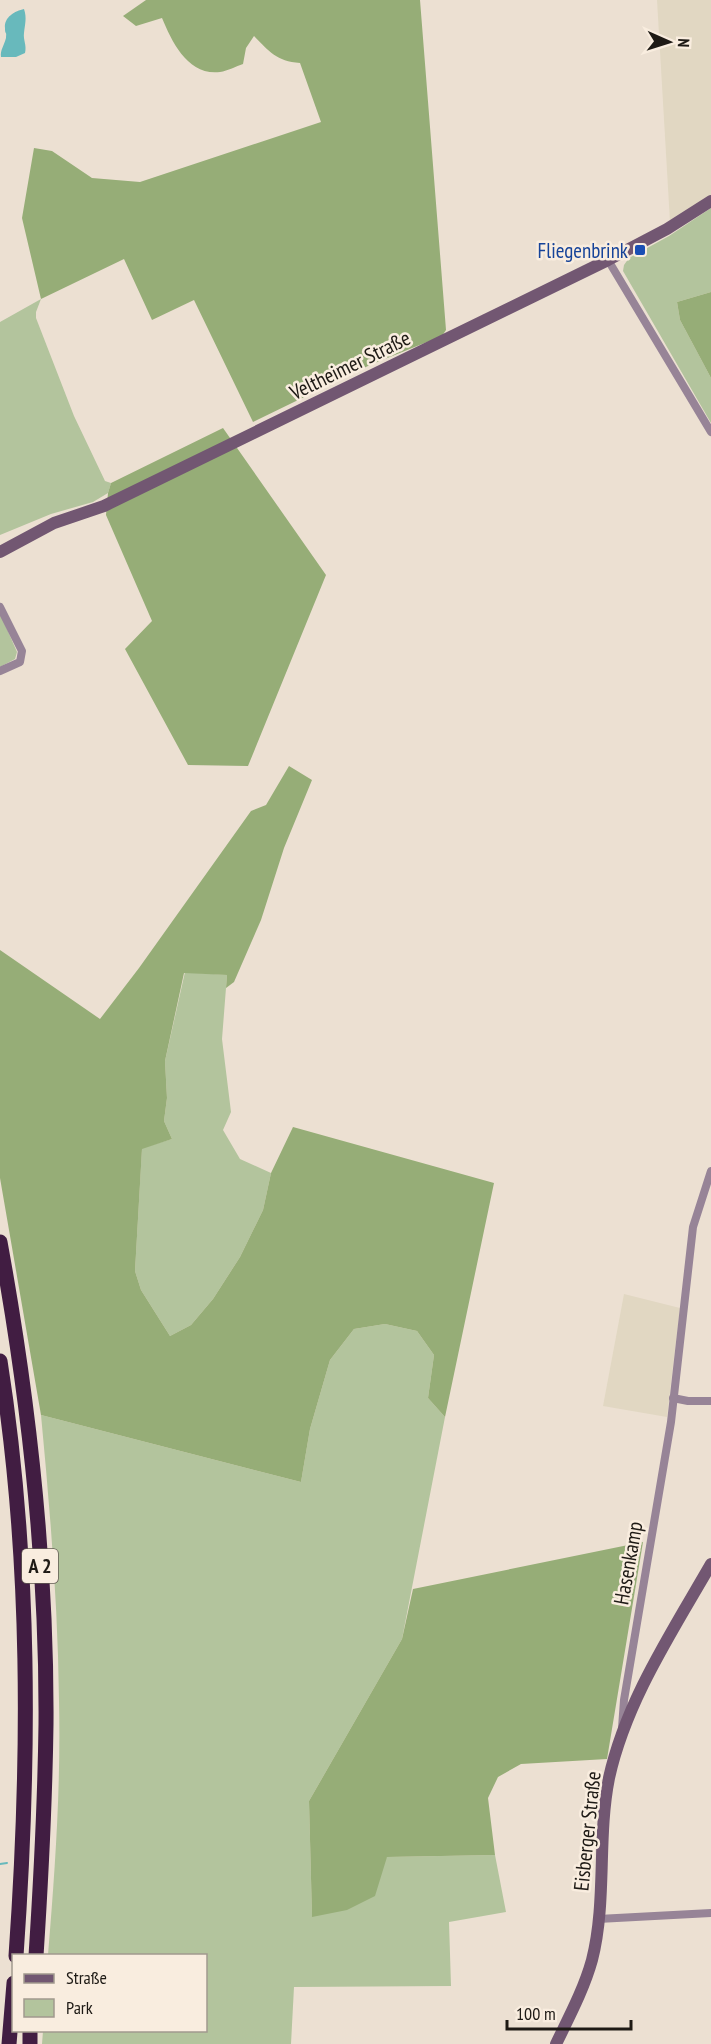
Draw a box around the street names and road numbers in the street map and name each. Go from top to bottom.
street label: Veltheimer Straße [284,324,415,406]
street label: Hasenkamp [607,1519,649,1607]
road number: A 2 [22,1549,58,1583]
street label: Eisberger Straße [567,1770,607,1892]

